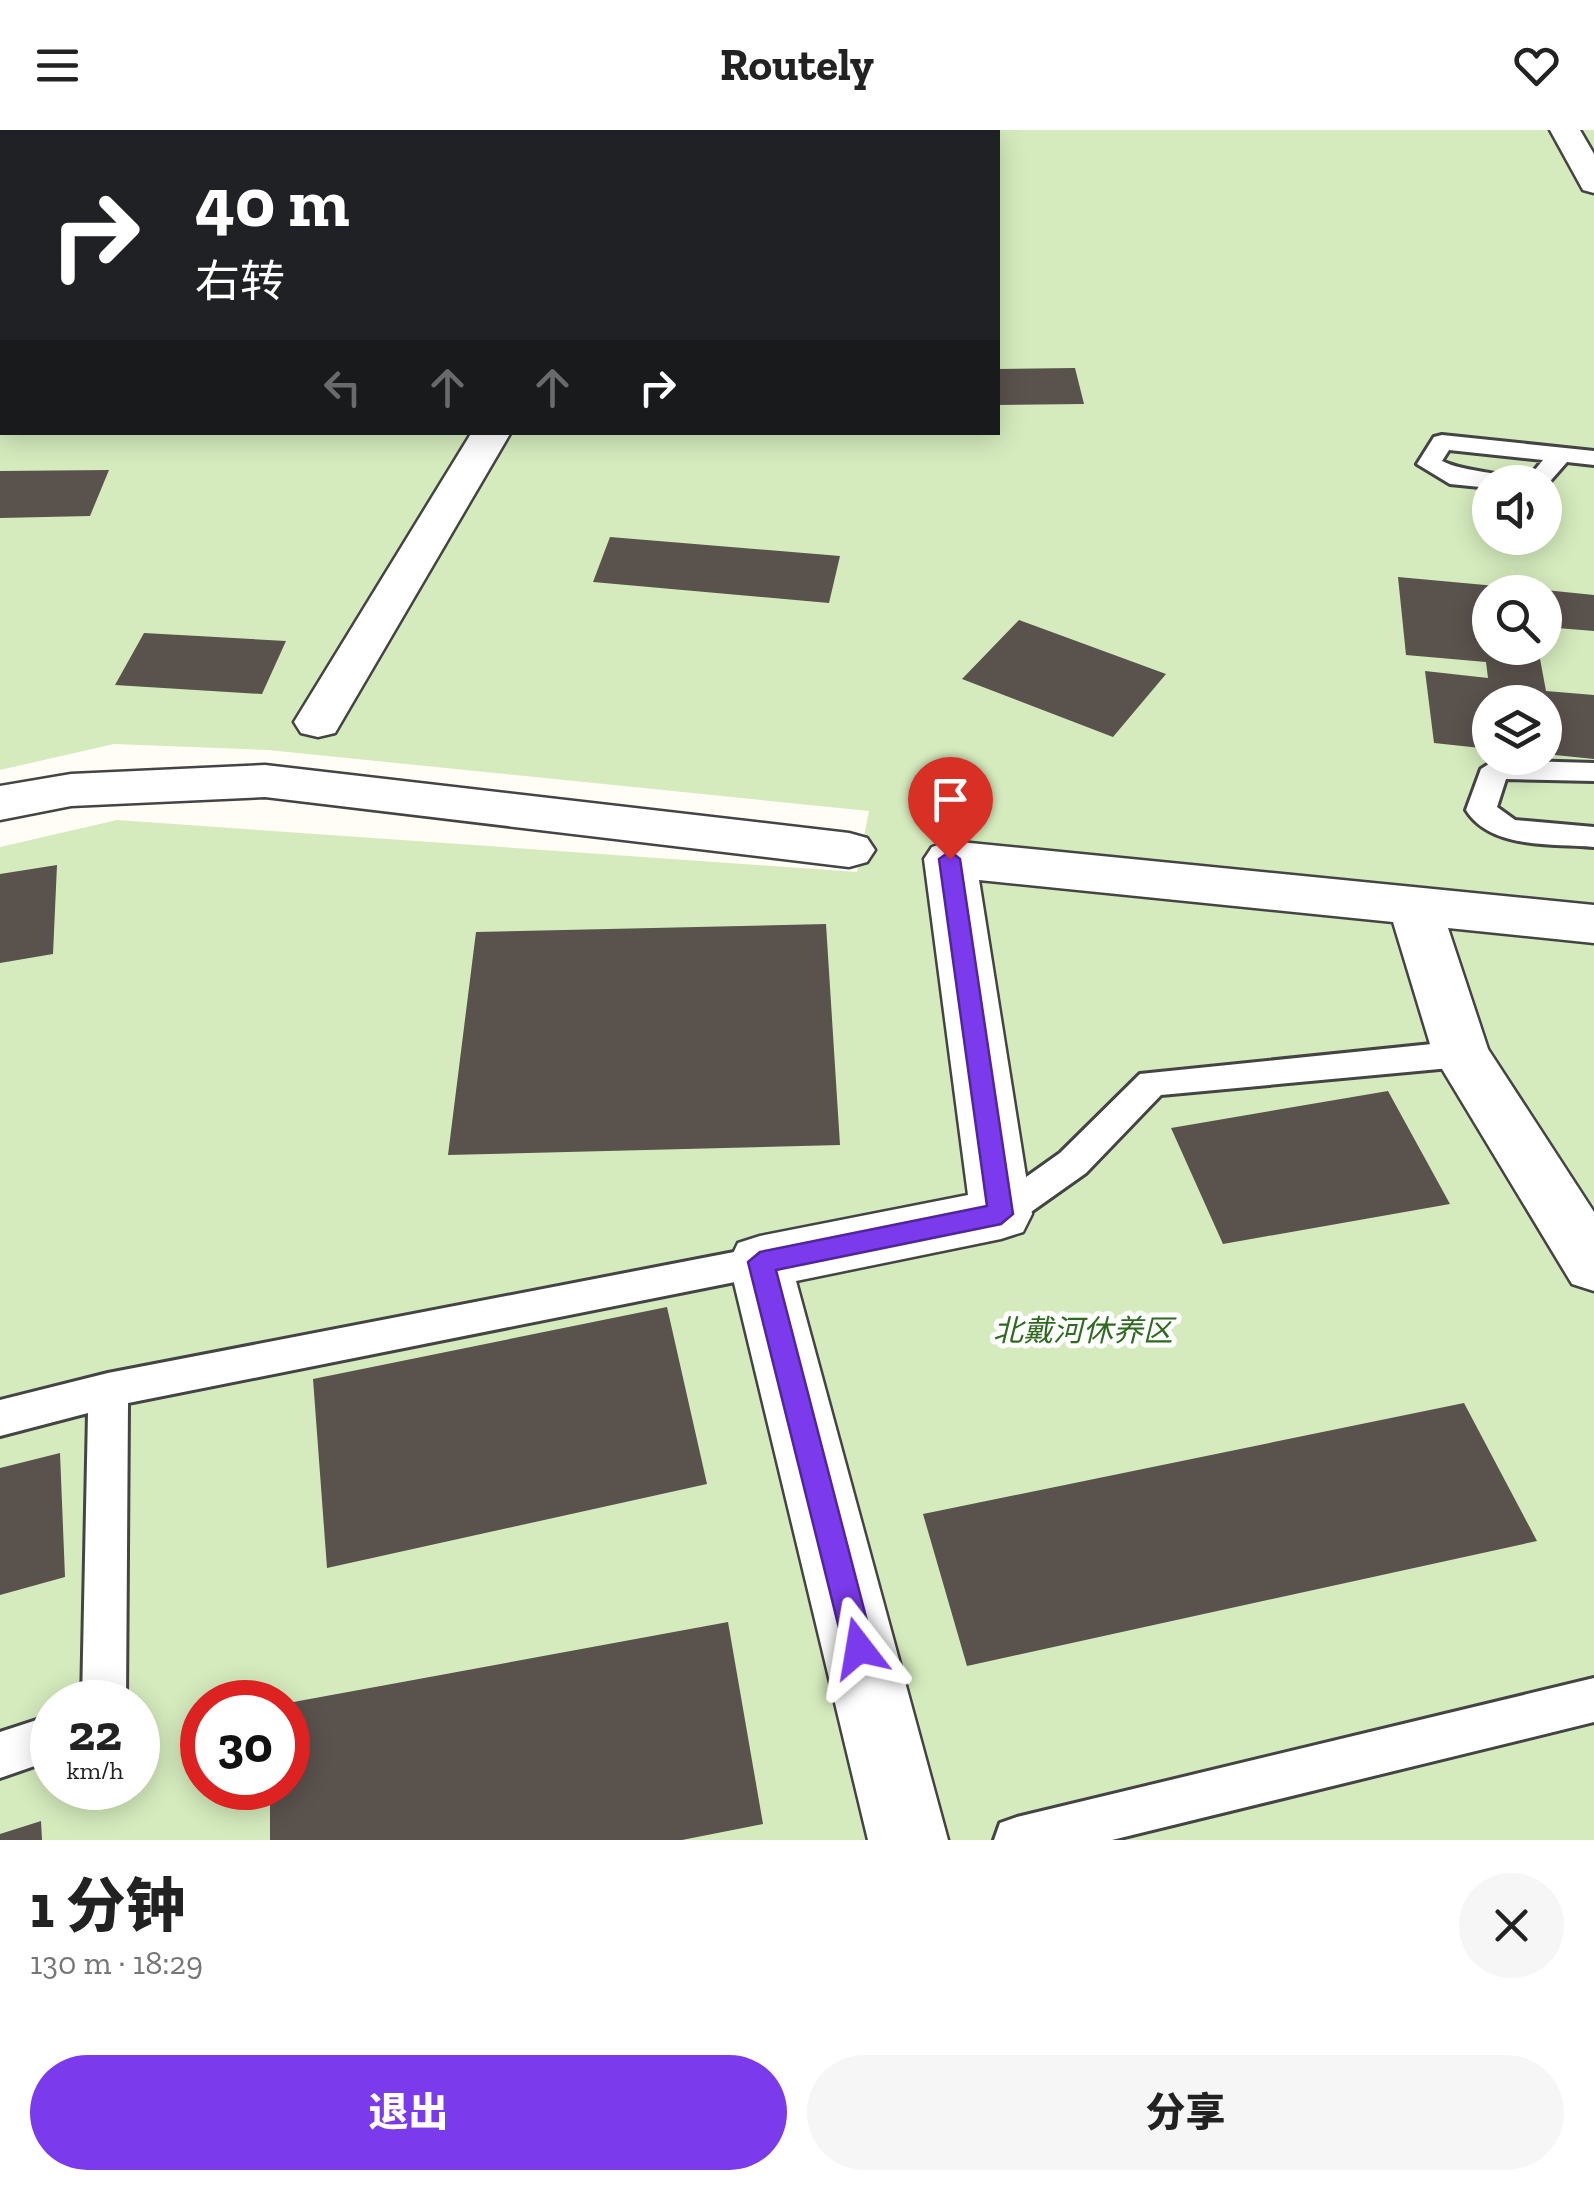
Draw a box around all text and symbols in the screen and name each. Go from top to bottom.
icon: menu [30,38,85,93]
text: Routely [720,38,874,92]
icon: heart [1509,38,1564,93]
text: 40 m [195,160,350,244]
icon: right [30,170,160,300]
text: 右转 [195,255,285,309]
icon: left [315,360,370,415]
icon: ahead [420,360,475,415]
icon: ahead [525,360,580,415]
icon: right [630,360,685,415]
map controls [1472,465,1562,775]
button: sound [1472,465,1562,555]
button: search [1472,575,1562,665]
button: layers [1472,685,1562,775]
pin [908,757,993,860]
icon: arrive [923,772,978,827]
park label: 北戴河休养区 [993,1313,1177,1349]
position arrow [807,1596,911,1700]
speed limit sign: 30 [180,1680,310,1810]
text: 22 [68,1703,122,1763]
text: km/h [66,1755,124,1785]
text: 1 分钟 [30,1870,185,1942]
button: close [1459,1873,1564,1978]
text: 130 m · 18:29 [30,1944,203,1982]
button: 退出 [30,2055,787,2170]
button: 分享 [807,2055,1564,2170]

